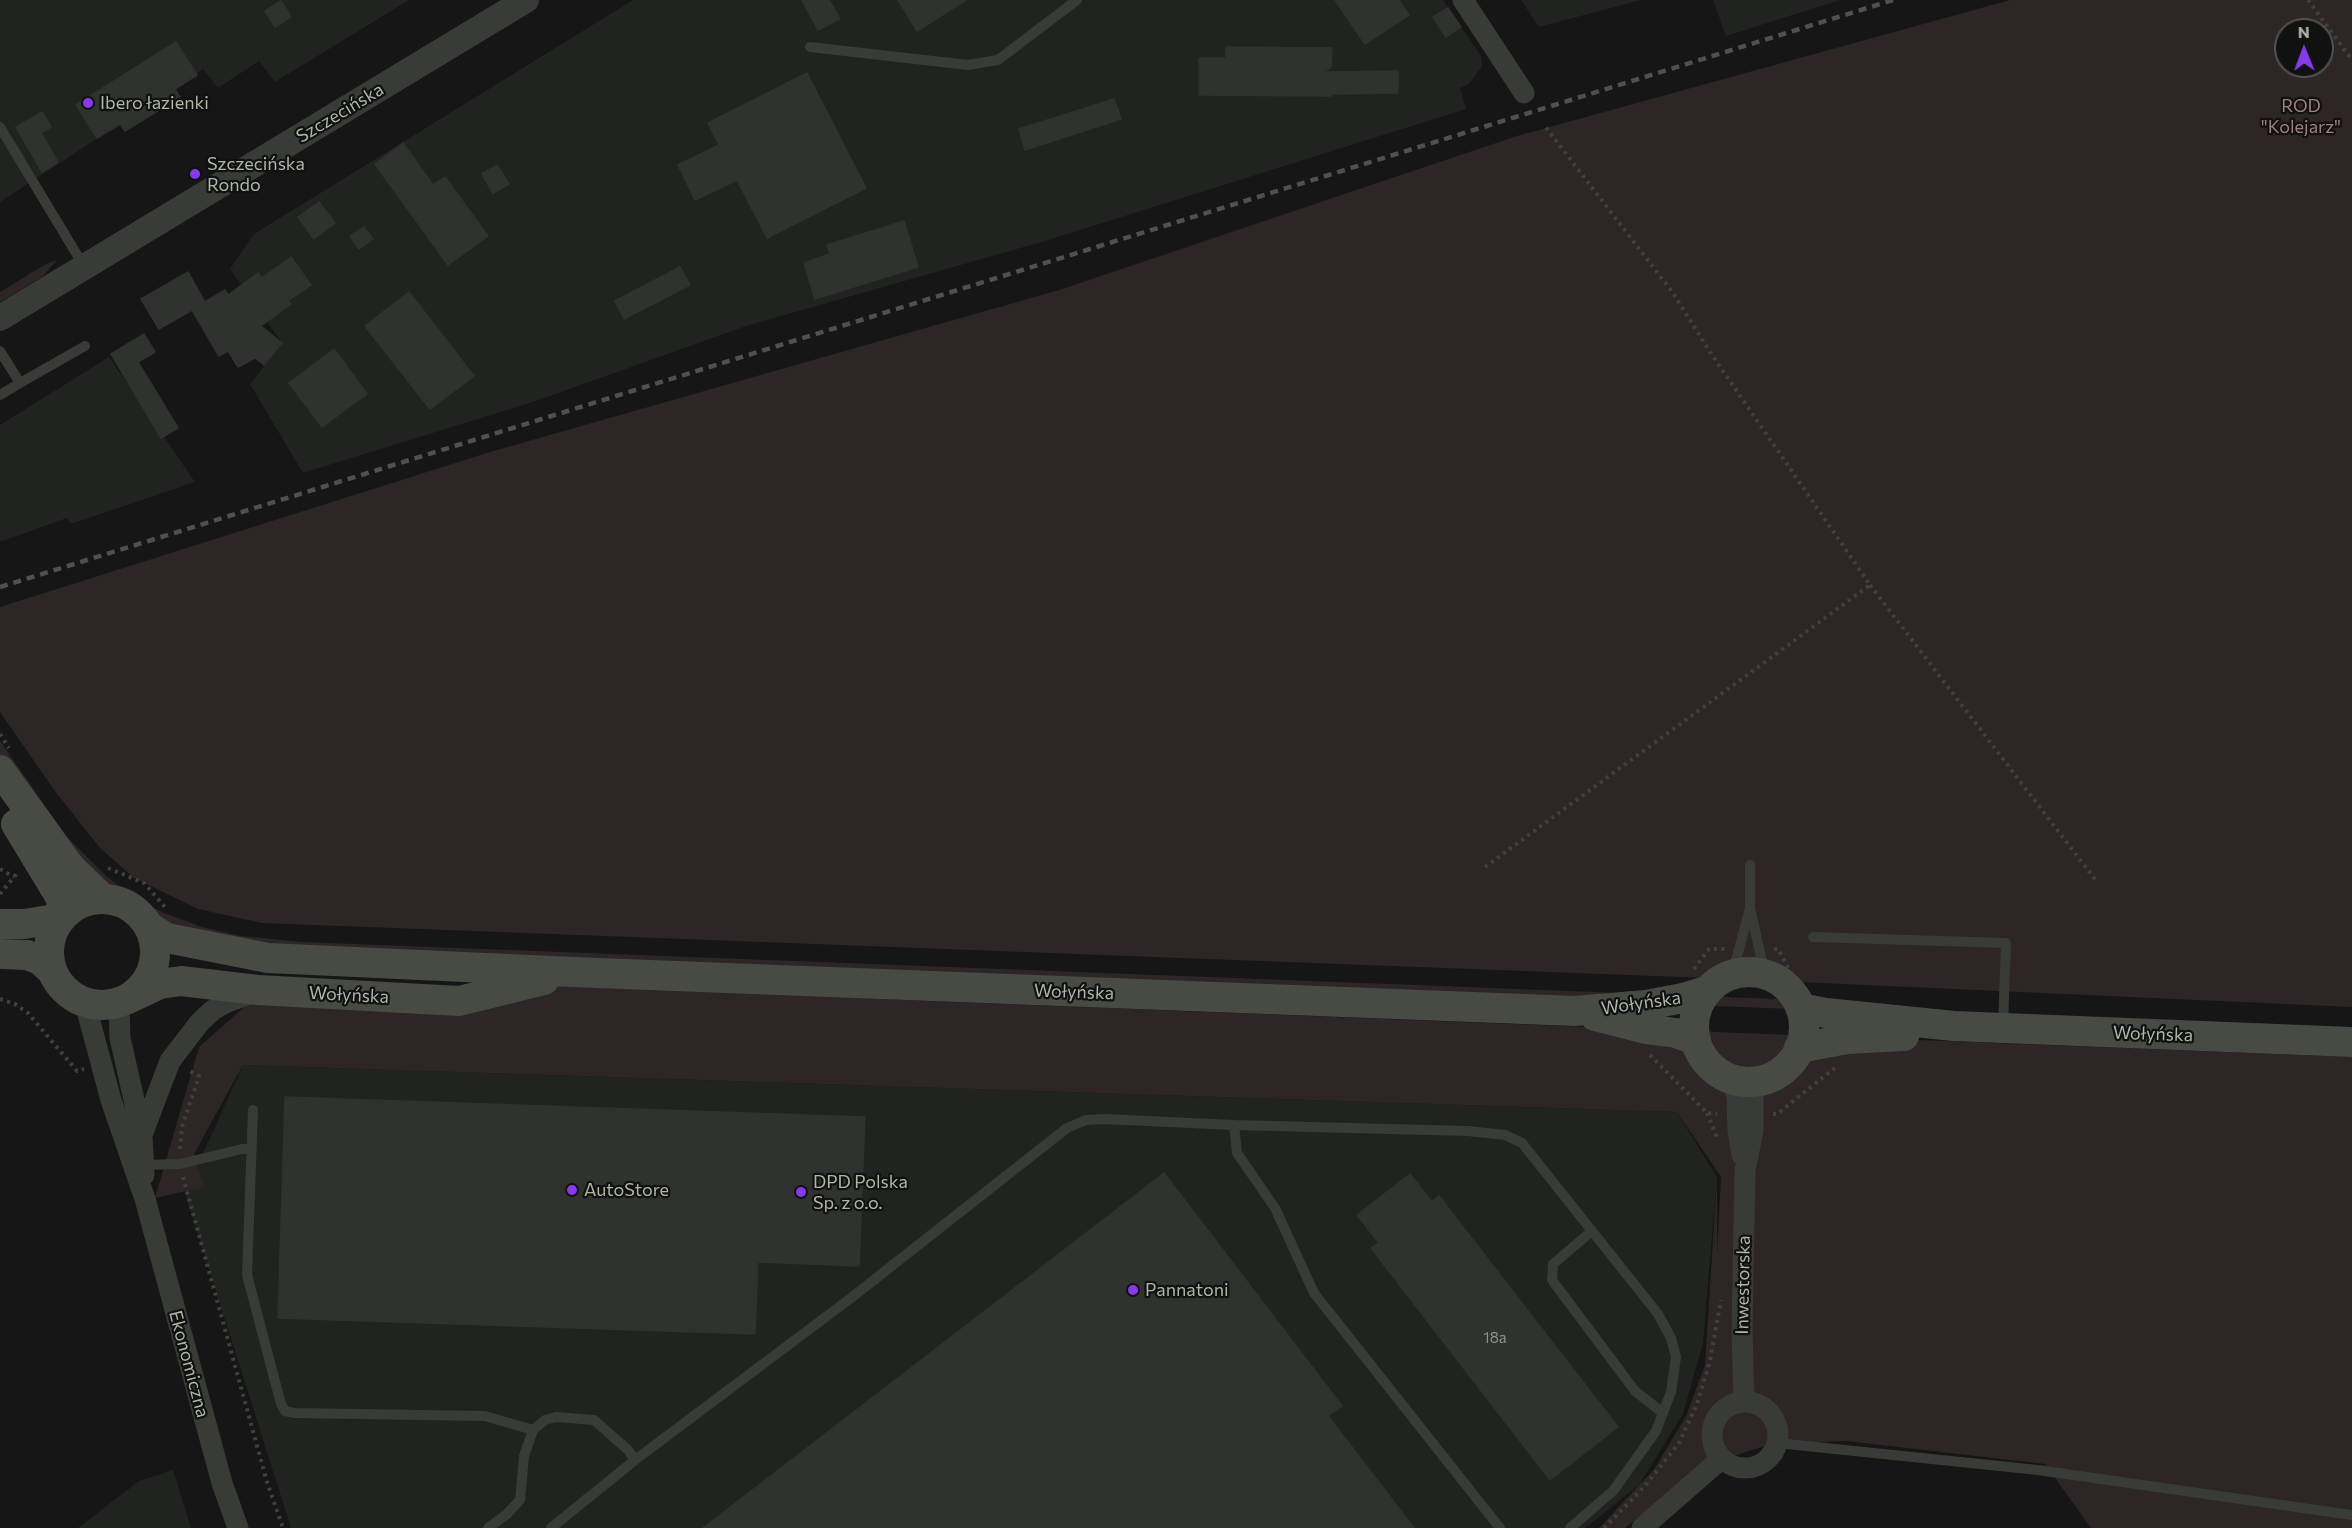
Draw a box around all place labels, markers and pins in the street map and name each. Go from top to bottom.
place label: Ibero łazienki [100,92,209,114]
marker: Ibero łazienki [81,96,95,110]
place label: Szczecińska Rondo [207,153,305,195]
marker: Szczecińska Rondo [188,167,202,181]
place label: DPD Polska Sp. z o.o. [813,1171,908,1214]
place label: AutoStore [584,1179,669,1201]
marker: AutoStore [565,1183,579,1197]
marker: DPD Polska Sp. z o.o. [794,1185,808,1199]
place label: Pannatoni [1145,1279,1229,1301]
marker: Pannatoni [1126,1283,1140,1297]

